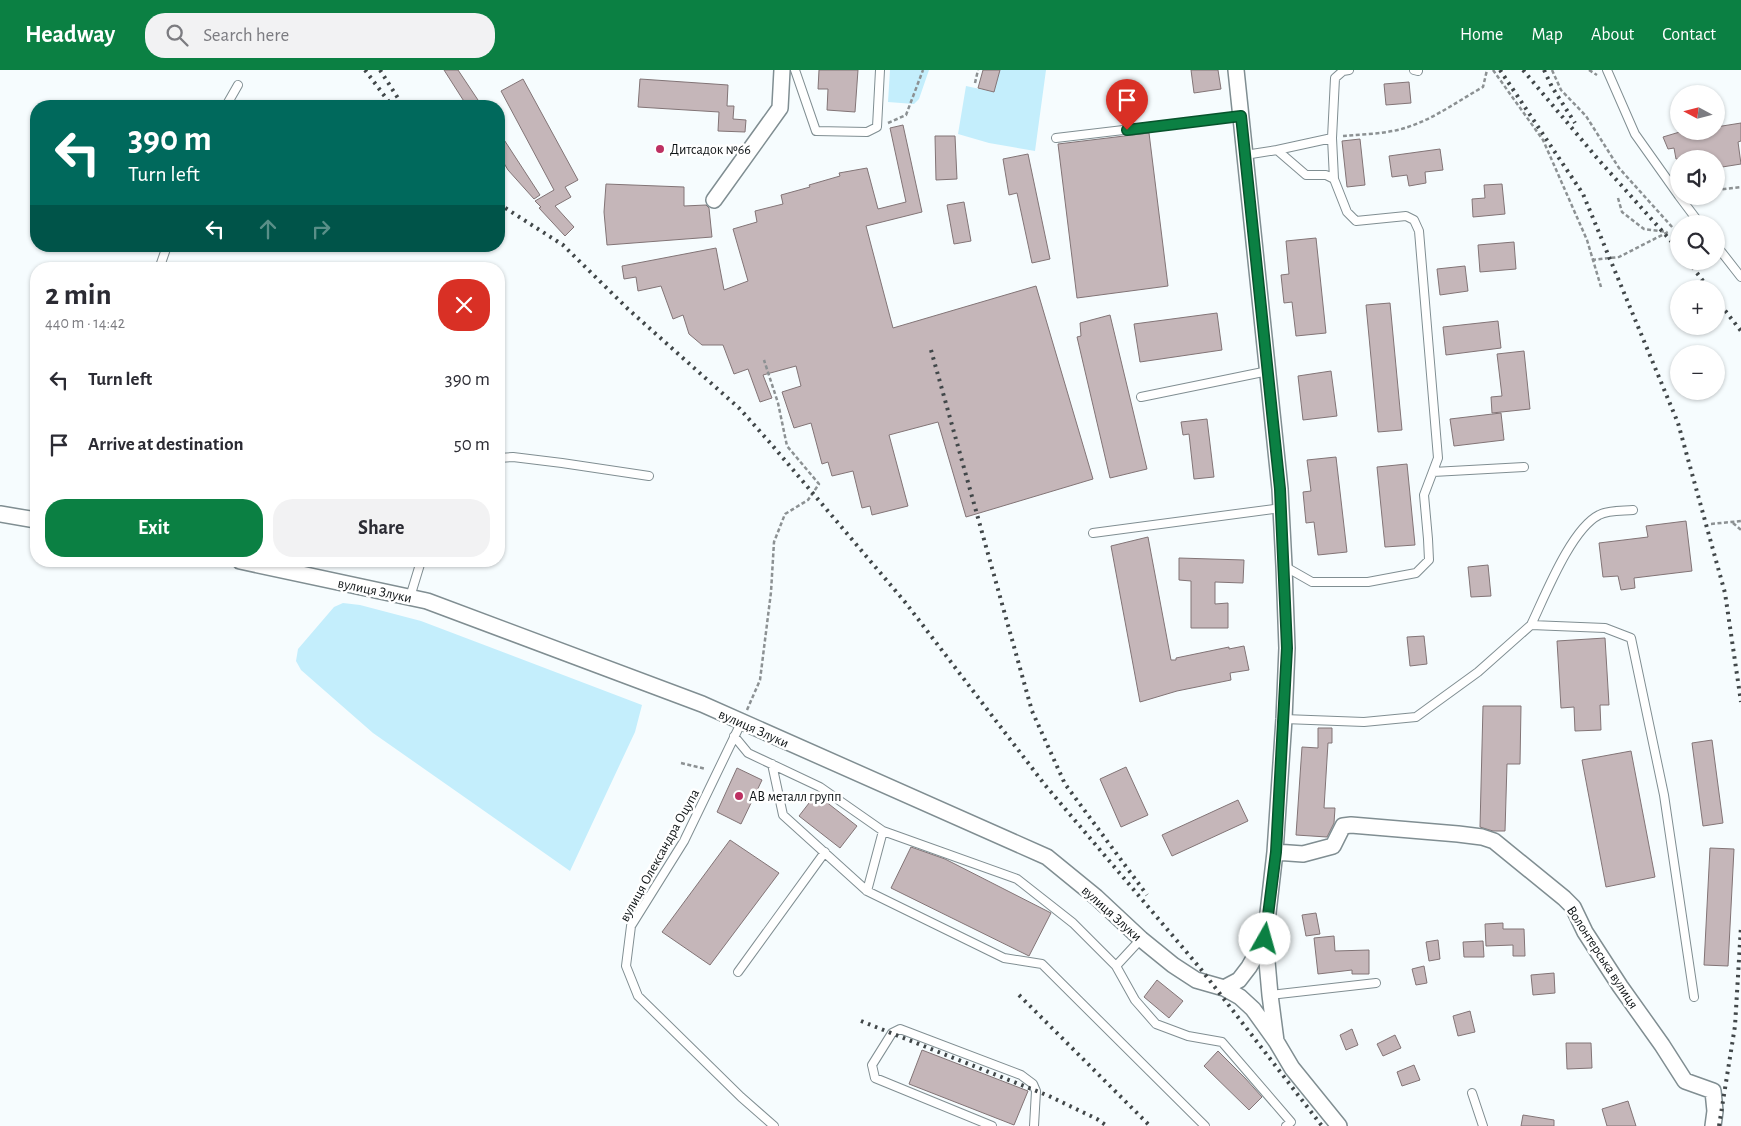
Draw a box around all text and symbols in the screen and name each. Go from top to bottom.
search box [145,13,495,58]
icon: search [163,21,191,49]
text: Headway [25,23,115,47]
text: Search here [203,26,289,45]
text: Home [1460,26,1503,44]
text: Map [1531,26,1563,44]
text: About [1591,26,1634,44]
text: Contact [1662,26,1716,44]
pin [1106,79,1148,130]
north arrow [1670,85,1725,140]
map controls [1670,85,1725,400]
icon: arrive [1113,86,1141,114]
icon: left [45,120,110,185]
text: 390 m [128,122,212,157]
marker: Дитсадок №66 [654,143,666,155]
place label: Дитсадок №66 [670,143,751,157]
button: sound [1670,150,1725,205]
text: Turn left [128,163,200,185]
icon: left [201,215,229,243]
icon: ahead [254,215,282,243]
icon: right [307,215,335,243]
button: search [1670,215,1725,270]
button: close [438,279,490,331]
text: 2 min [45,280,112,310]
button: + [1670,280,1725,335]
text: 440 m · 14:42 [45,315,125,331]
button: − [1670,345,1725,400]
icon: left [45,366,73,394]
text: Turn left [88,370,152,389]
text: 390 m [445,370,490,389]
icon: arrive [45,431,73,459]
text: Arrive at destination [88,435,244,454]
text: 50 m [454,435,490,454]
button: Exit [45,499,263,557]
button: Share [273,499,490,557]
street label: вулиця Злуки [336,576,413,606]
street label: вулиця Злуки [716,707,791,751]
street label: вулиця Олександра Оцупа [618,786,702,924]
marker: АВ металл групп [733,790,745,802]
place label: АВ металл групп [749,790,842,804]
street label: вулиця Злуки [1079,883,1144,944]
street label: Волонтерська вулиця [1564,904,1641,1011]
position arrow [1238,912,1290,964]

